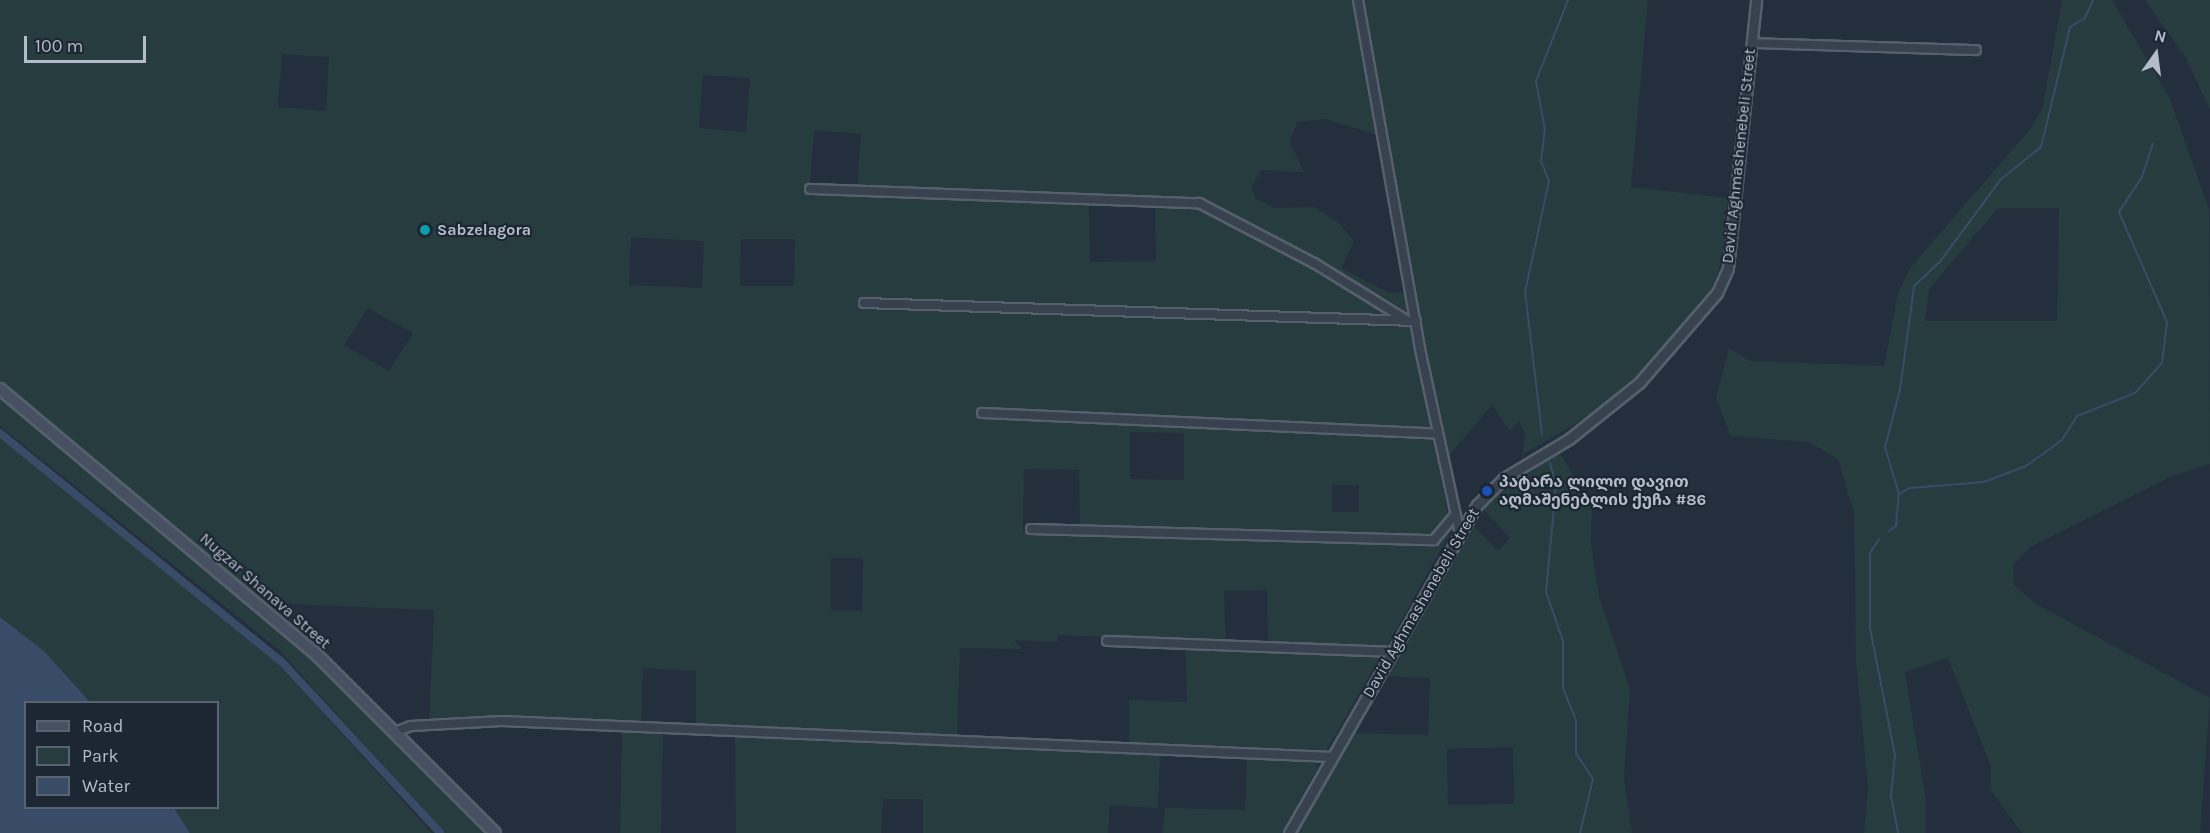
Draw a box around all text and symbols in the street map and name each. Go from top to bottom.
scale bar [27,24,148,62]
north arrow [2126,24,2186,84]
text: N [2153,25,2168,47]
text: 100 m [35,35,83,57]
street label: David Aghmashenebeli Street [1718,48,1760,264]
place label: Sabzelagora [437,220,531,240]
marker: Sabzelagora [418,223,432,237]
place label: პატარა ლილო დავით აღმაშენებლის ქუჩა #86 [1499,472,1706,510]
marker: პატარა ლილო დავით აღმაშენებლის ქუჩა #86 [1480,484,1494,498]
street label: David Aghmashenebeli Street [1359,505,1483,701]
street label: Nugzar Shanava Street [196,529,334,653]
legend [24,701,219,809]
text: Road [82,715,123,737]
text: Park [82,745,119,767]
text: Water [82,775,130,797]

